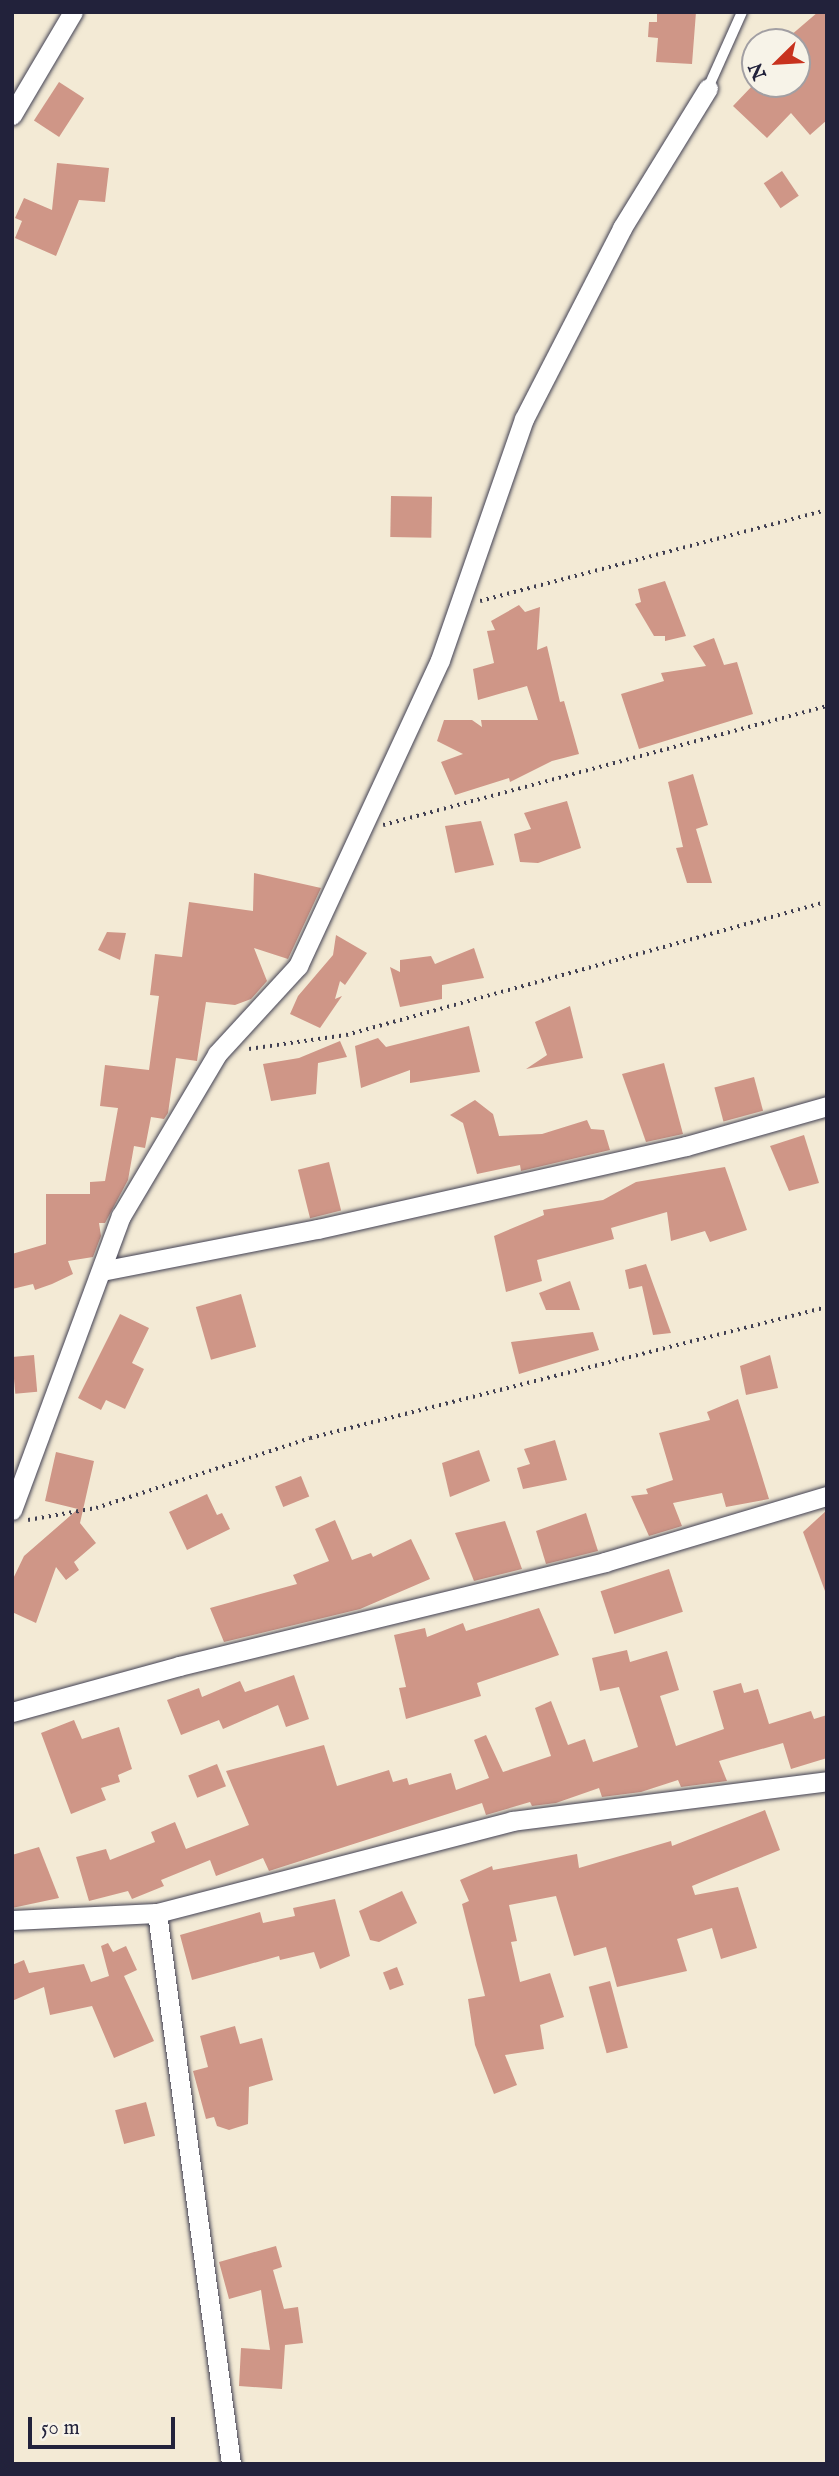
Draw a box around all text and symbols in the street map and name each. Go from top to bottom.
north arrow [741,28,811,98]
text: N [744,58,773,83]
scale bar [32,2402,178,2446]
text: 50 m [41,2415,80,2442]

